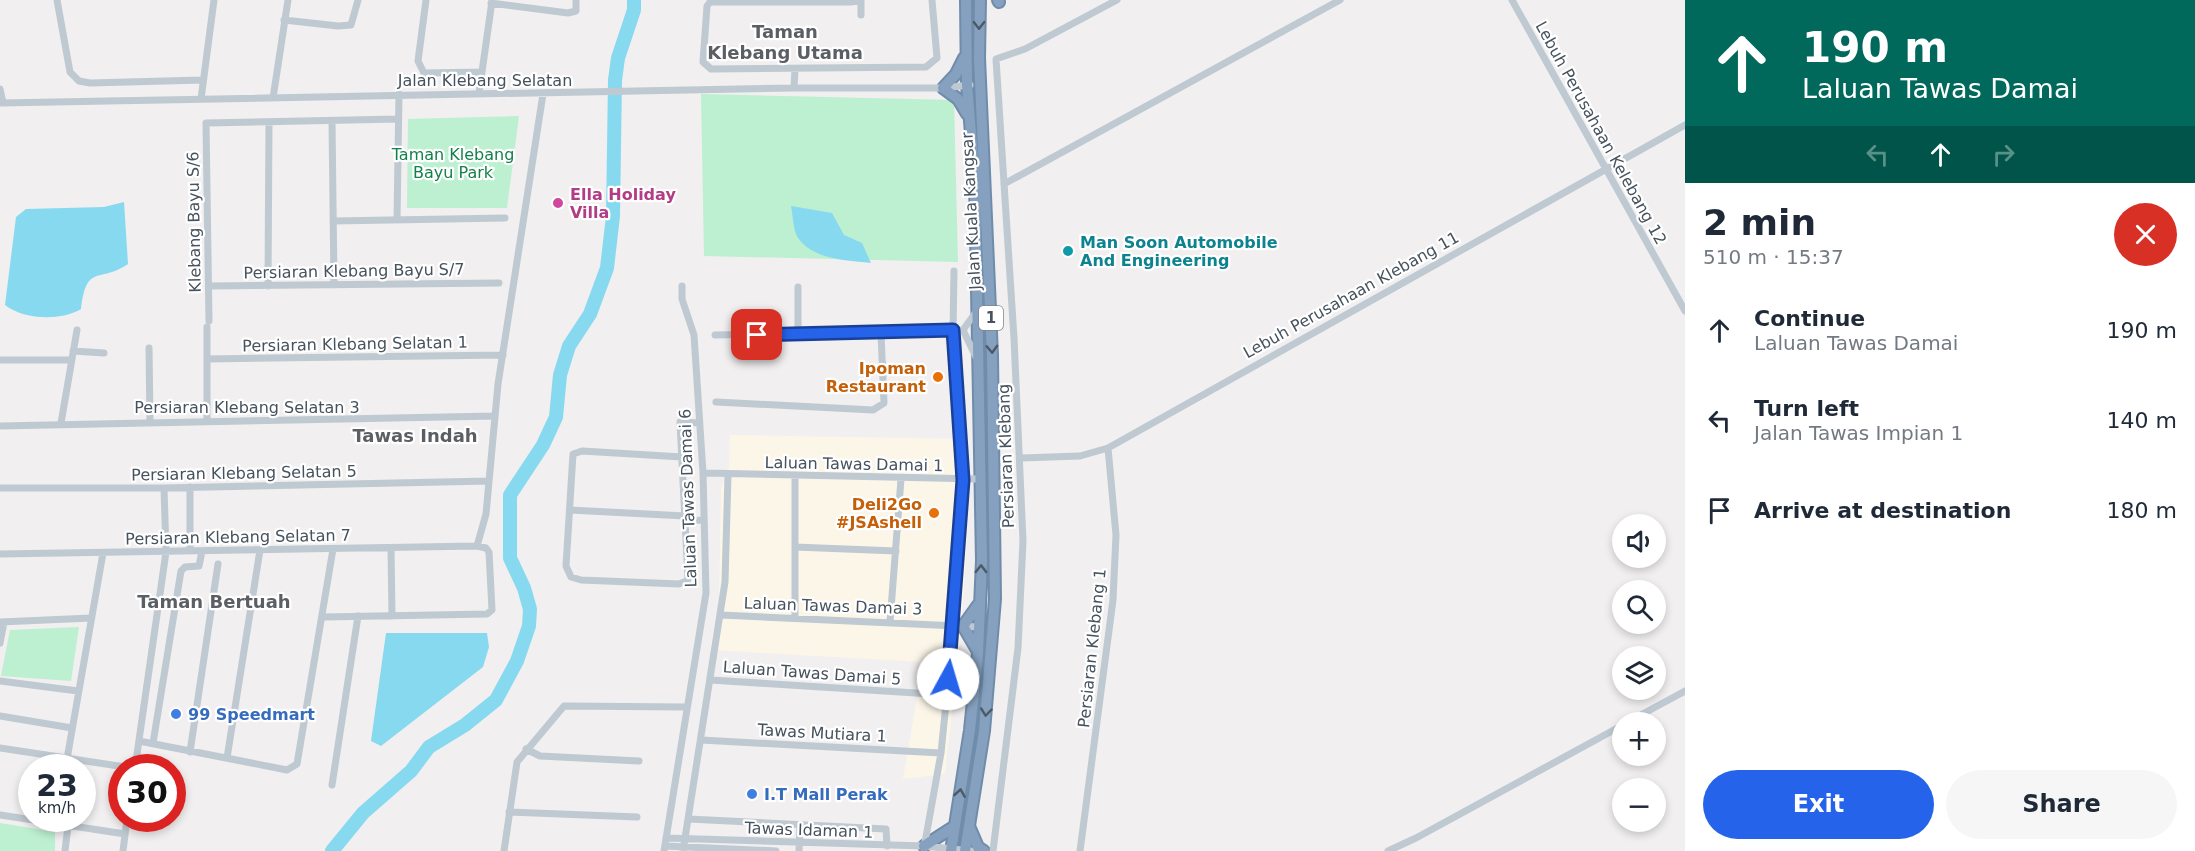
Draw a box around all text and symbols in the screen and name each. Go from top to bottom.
street label: Lebuh Perusahaan Kelebang 12 [1532,18,1670,248]
one-way arrow [973,20,985,29]
district label: Taman Klebang Utama [707,21,863,63]
text: 190 m [1802,23,1948,72]
icon: ahead [1703,24,1781,102]
street label: Jalan Klebang Selatan [397,71,572,90]
text: Laluan Tawas Damai [1802,73,2078,104]
street label: Jalan Kuala Kangsar [957,131,985,291]
icon: left [1861,138,1894,171]
icon: ahead [1924,138,1957,171]
icon: right [1987,138,2020,171]
park label: Taman Klebang Bayu Park [391,145,514,182]
street label: Klebang Bayu S/6 [183,151,205,293]
place label: Ella Holiday Villa [570,185,676,222]
marker: Ella Holiday Villa [551,196,565,210]
text: 2 min [1703,202,1816,243]
button: close [2114,203,2177,266]
street label: Lebuh Perusahaan Klebang 11 [1240,228,1462,362]
place label: Man Soon Automobile And Engineering [1080,233,1278,270]
marker: Man Soon Automobile And Engineering [1061,244,1075,258]
text: 510 m · 15:37 [1703,245,1844,269]
street label: Persiaran Klebang Bayu S/7 [243,260,465,282]
road number: 1 [979,306,1003,330]
text: Continue [1754,306,1865,331]
pin [731,309,782,360]
icon: ahead [1703,314,1736,347]
icon: arrive [740,318,773,351]
text: 190 m [2107,318,2177,343]
text: Laluan Tawas Damai [1754,331,1958,355]
street label: Persiaran Klebang Selatan 1 [242,333,468,355]
one-way arrow [986,344,998,353]
place label: Ipoman Restaurant [826,359,926,396]
marker: Ipoman Restaurant [931,370,945,384]
street label: Persiaran Klebang [994,383,1018,529]
text: Turn left [1754,396,1859,421]
street label: Persiaran Klebang Selatan 3 [134,398,360,417]
icon: left [1703,404,1736,437]
street label: Laluan Tawas Damai 6 [675,408,701,588]
text: 140 m [2107,408,2177,433]
text: Jalan Tawas Impian 1 [1754,421,1963,445]
district label: Tawas Indah [352,425,478,446]
street label: Laluan Tawas Damai 1 [764,453,944,475]
street label: Persiaran Klebang Selatan 5 [131,462,357,484]
icon: arrive [1703,494,1736,527]
place label: Deli2Go #JSAshell [836,495,922,532]
text: Arrive at destination [1754,498,2011,523]
text: 180 m [2107,498,2177,523]
marker: Deli2Go #JSAshell [927,506,941,520]
map controls [1612,514,1666,832]
button: sound [1612,514,1666,568]
street label: Persiaran Klebang Selatan 7 [125,526,351,548]
one-way arrow [975,564,987,573]
street label: Persiaran Klebang 1 [1074,567,1110,729]
button: search [1612,580,1666,634]
district label: Taman Bertuah [137,591,291,612]
street label: Laluan Tawas Damai 3 [743,593,923,619]
button: layers [1612,646,1666,700]
position arrow [916,647,980,711]
street label: Laluan Tawas Damai 5 [722,657,902,689]
place label: 99 Speedmart [188,705,315,724]
marker: 99 Speedmart [169,707,183,721]
one-way arrow [980,707,992,716]
button: + [1612,712,1666,766]
street label: Tawas Mutiara 1 [756,720,887,746]
speed limit sign: 30 [108,754,186,832]
text: 23 [36,768,78,803]
button: Exit [1703,770,1934,839]
button: Share [1946,770,2177,839]
button: − [1612,778,1666,832]
place label: I.T Mall Perak [764,785,888,804]
marker: I.T Mall Perak [745,787,759,801]
one-way arrow [953,789,966,799]
text: km/h [38,799,76,817]
street label: Tawas Idaman 1 [743,818,874,842]

